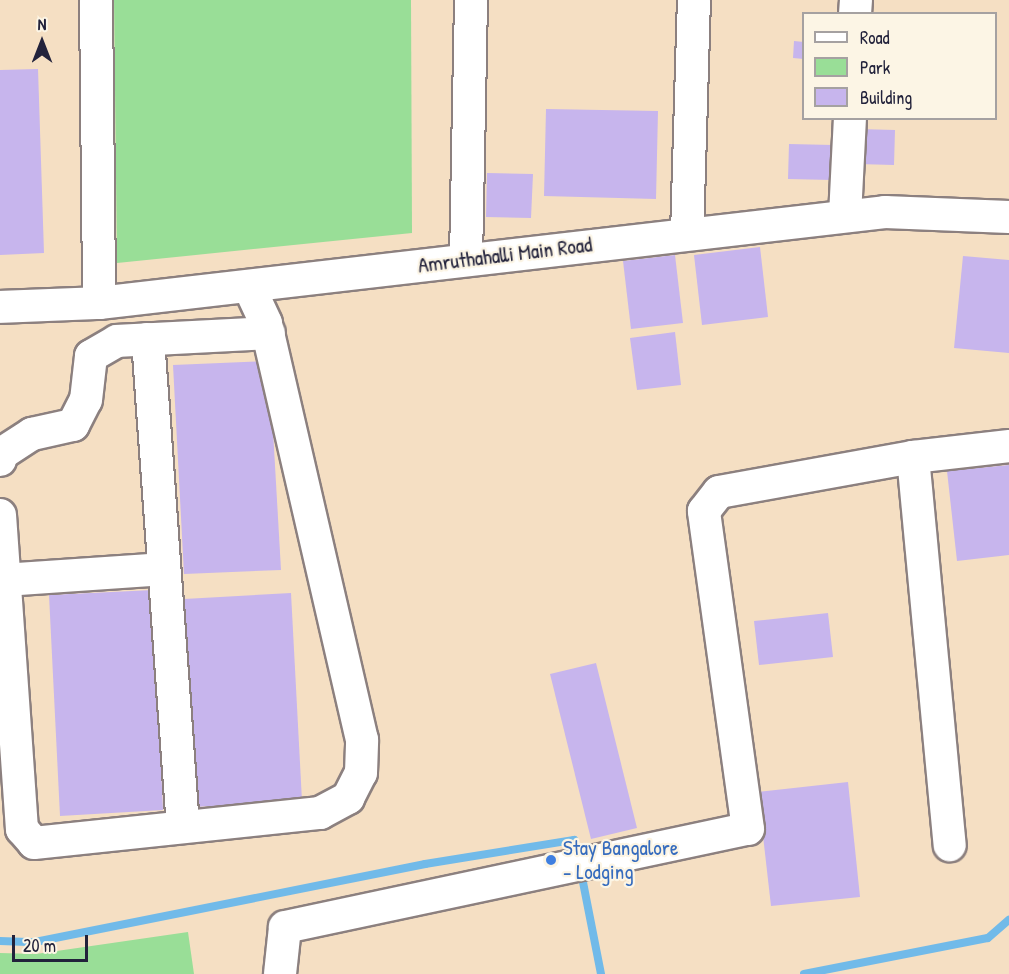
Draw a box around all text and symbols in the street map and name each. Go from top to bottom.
north arrow [12,12,72,72]
legend [802,12,997,120]
text: N [38,13,46,35]
text: Road [860,25,890,50]
text: Park [860,55,890,80]
text: Building [860,85,912,110]
street label: Amruthahalli Main Road [417,232,593,278]
place label: Stay Bangalore - Lodging [563,835,678,885]
marker: Stay Bangalore - Lodging [544,853,558,867]
scale bar [15,923,92,961]
text: 20 m [23,933,56,958]

